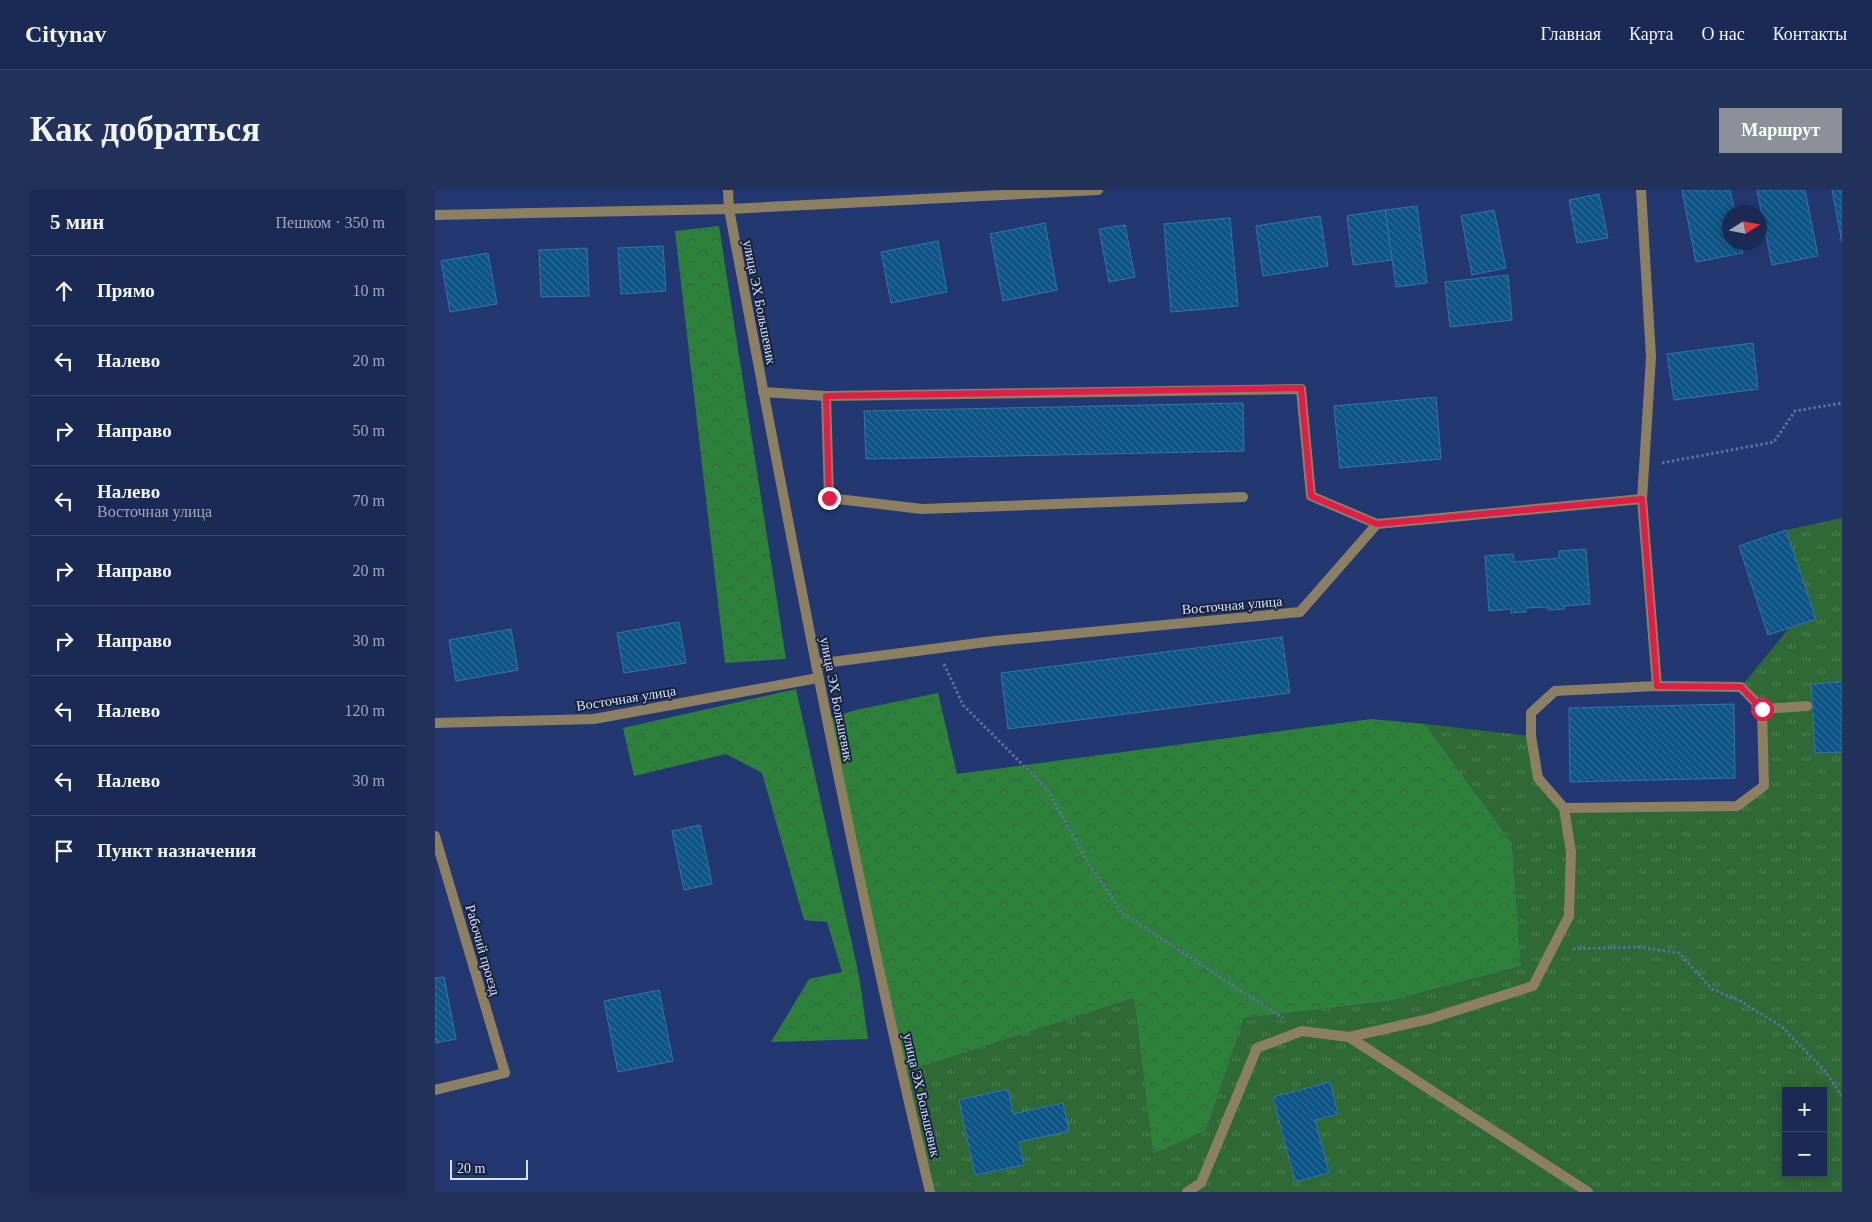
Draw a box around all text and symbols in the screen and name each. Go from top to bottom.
text: Citynav [25,21,106,47]
text: Главная [1541,24,1601,44]
text: Карта [1629,24,1674,44]
text: О нас [1702,24,1745,44]
text: Контакты [1773,24,1847,44]
button: Маршрут [1719,108,1842,153]
text: Как добраться [30,110,260,149]
north arrow [1722,205,1767,250]
text: 5 мин [50,210,104,234]
text: Пешком · 350 m [275,214,385,231]
street label: улица ЭХ Большевик [740,239,779,366]
icon: ahead [50,277,78,305]
text: Прямо [97,280,155,301]
text: 10 m [353,282,385,299]
icon: left [50,347,78,375]
text: Налево [97,350,160,371]
text: 20 m [353,352,385,369]
icon: right [50,417,78,445]
text: Направо [97,420,172,441]
text: 50 m [353,422,385,439]
text: Налево [97,481,160,502]
icon: left [50,487,78,515]
route end [818,487,841,510]
text: 70 m [353,492,385,509]
text: Восточная улица [97,503,212,520]
icon: right [50,557,78,585]
text: Направо [97,560,172,581]
text: 20 m [353,562,385,579]
street label: Восточная улица [1181,594,1284,617]
icon: right [50,627,78,655]
text: Направо [97,630,172,651]
text: 30 m [353,632,385,649]
street label: улица ЭХ Большевик [817,636,856,763]
street label: Восточная улица [575,683,678,714]
icon: left [50,697,78,725]
route start [1751,698,1774,721]
text: Налево [97,700,160,721]
text: 120 m [345,702,385,719]
icon: left [50,767,78,795]
text: Налево [97,770,160,791]
text: 30 m [353,772,385,789]
icon: arrive [50,837,78,865]
text: Пункт назначения [97,840,256,861]
street label: Рабочий проезд [462,903,503,997]
street label: улица ЭХ Большевик [900,1032,943,1159]
map controls [1782,1087,1827,1177]
button: + [1782,1087,1827,1132]
button: − [1782,1132,1827,1177]
scale bar [450,1157,527,1180]
text: 20 m [457,1161,485,1176]

